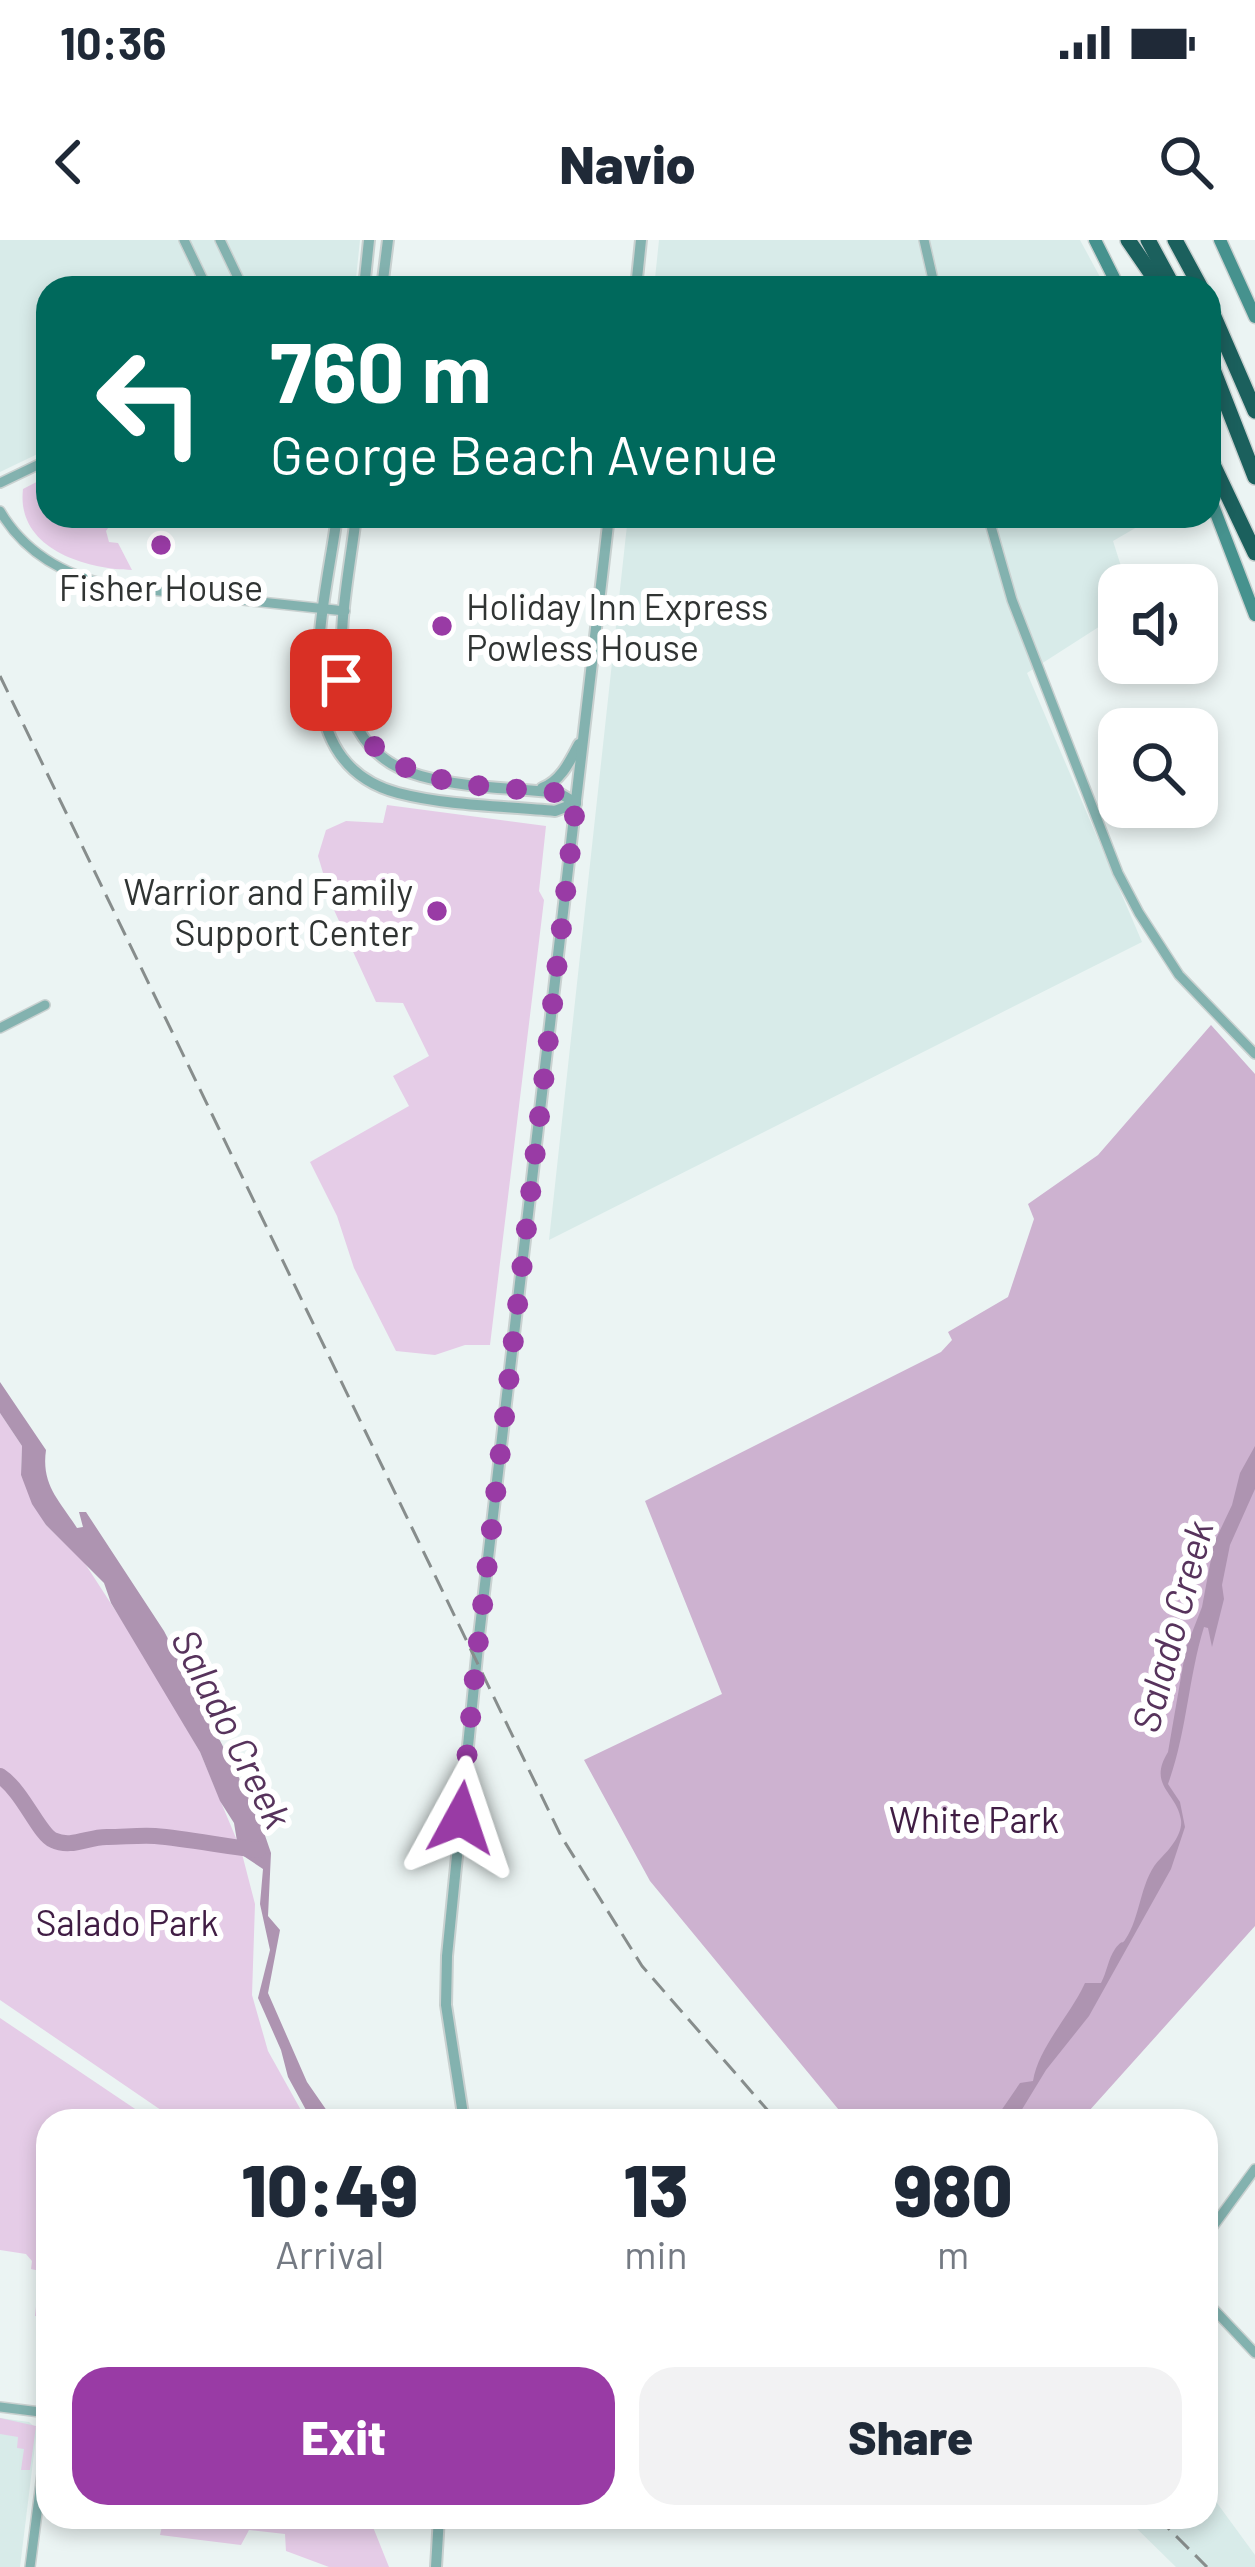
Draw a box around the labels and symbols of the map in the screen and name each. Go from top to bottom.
marker: Fisher House [148,532,174,558]
place label: Fisher House [59,565,263,608]
place label: Holiday Inn Express Powless House [466,584,768,668]
marker: Holiday Inn Express Powless House [429,613,455,639]
pin [290,629,392,731]
place label: Warrior and Family Support Center [123,869,413,953]
marker: Warrior and Family Support Center [424,898,450,924]
water label: Salado Creek [1120,1515,1222,1737]
water label: Salado Creek [163,1621,303,1835]
position arrow [398,1755,524,1881]
park label: White Park [889,1797,1059,1840]
park label: Salado Park [35,1900,219,1943]

